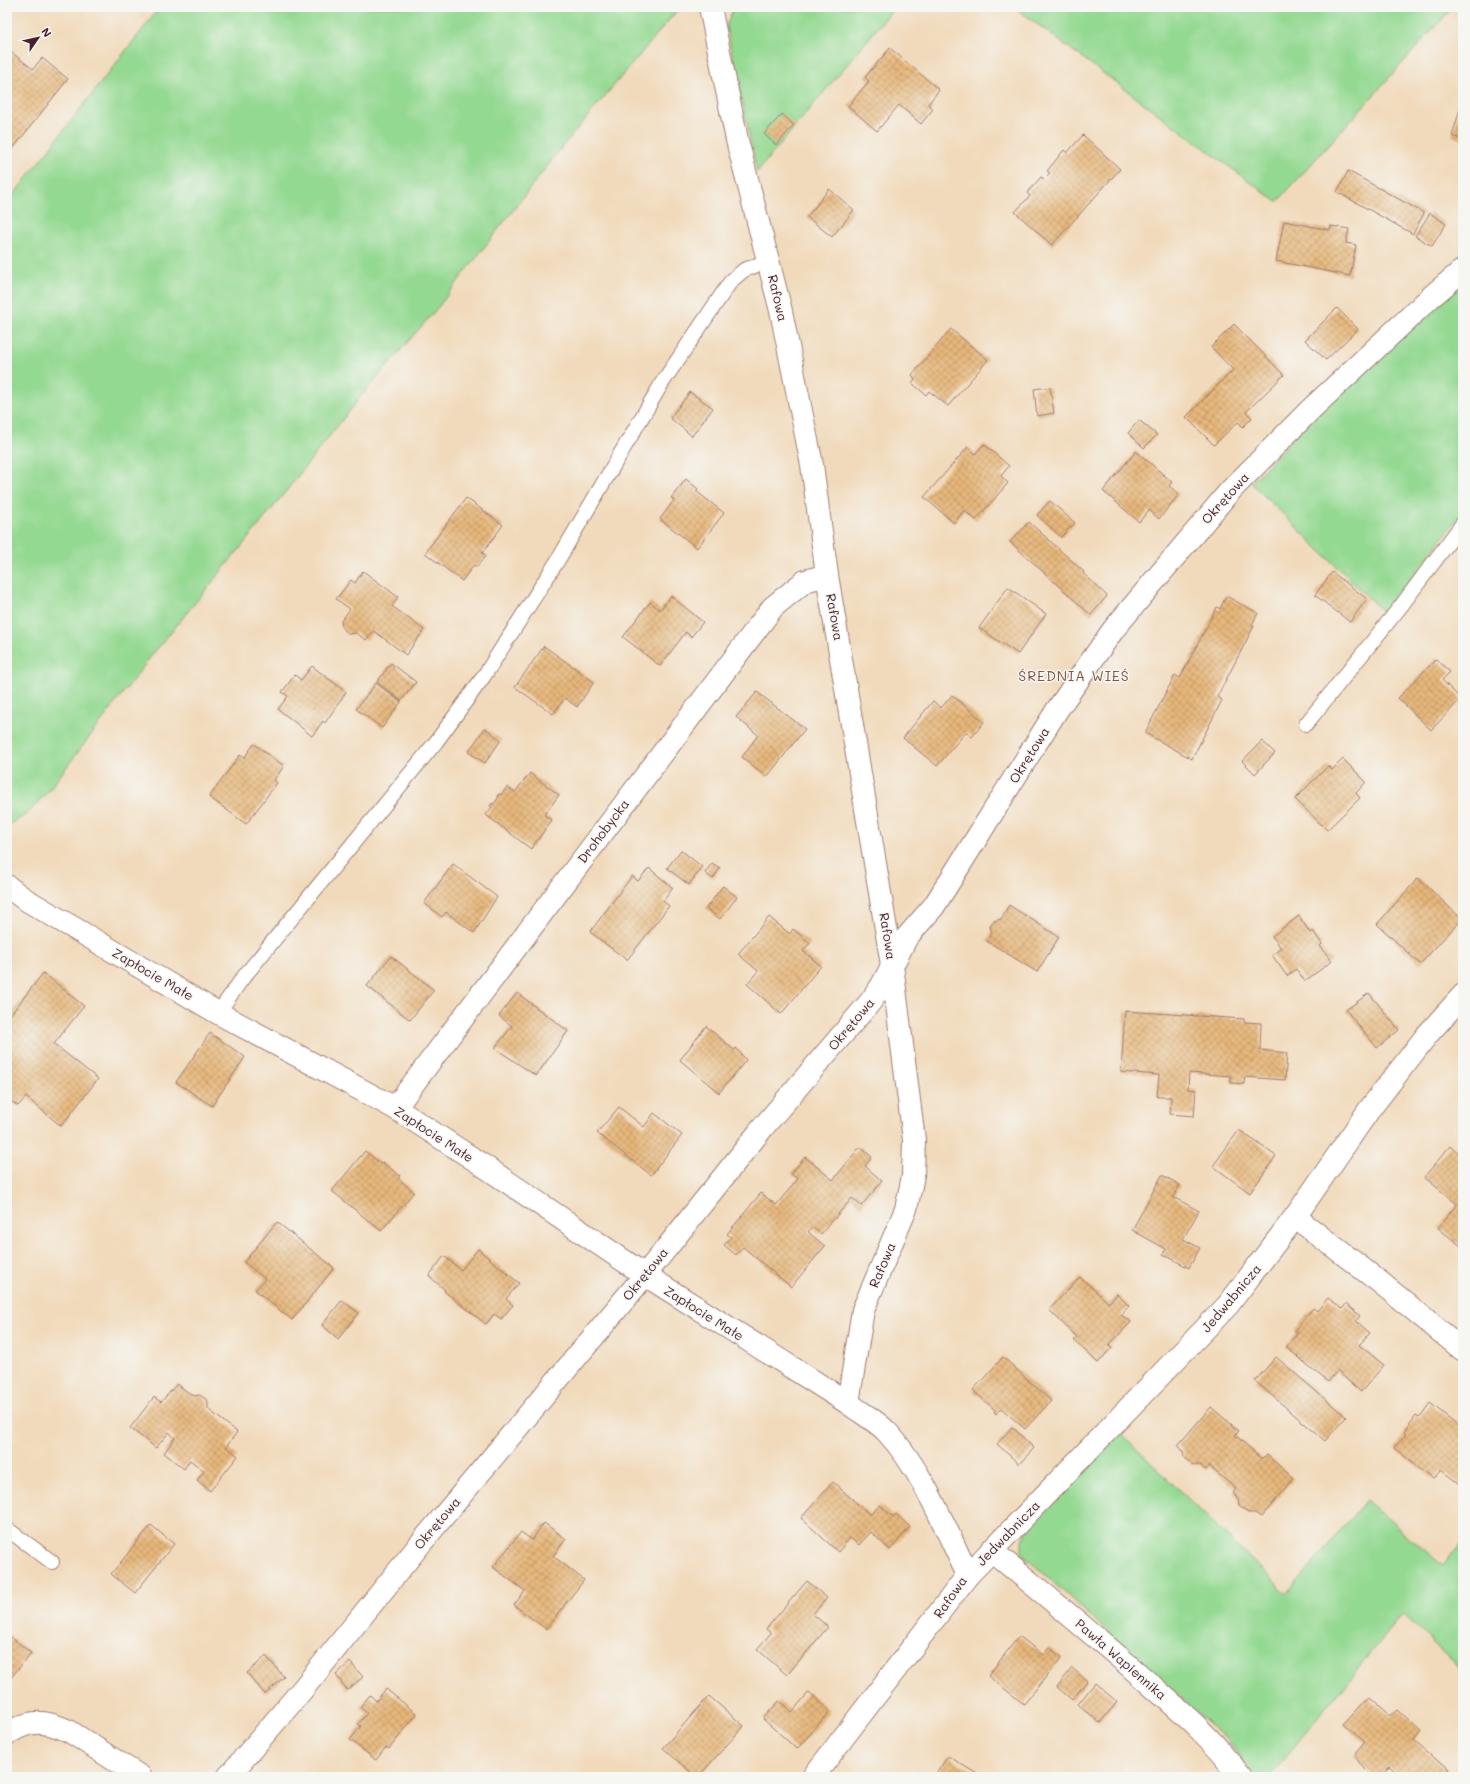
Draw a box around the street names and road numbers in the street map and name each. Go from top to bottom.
street label: Rafowa [765,273,792,323]
street label: Okrętowa [1197,468,1252,527]
street label: Rafowa [823,592,848,642]
street label: Okrętowa [1005,723,1053,786]
street label: Drohobycka [573,795,632,866]
street label: Rafowa [876,911,901,961]
street label: Zapłocie Małe [110,943,197,1004]
street label: Okrętowa [824,994,878,1053]
street label: Zapłocie Małe [391,1102,477,1165]
street label: Rafowa [864,1240,899,1290]
street label: Okrętowa [618,1244,671,1304]
street label: Jedwabnicza [1197,1260,1264,1335]
street label: Zapłocie Małe [661,1281,747,1344]
street label: Okrętowa [410,1493,464,1552]
street label: Jedwabnicza [972,1497,1043,1569]
street label: Rafowa [929,1572,970,1621]
street label: Pawła Wapiennika [1072,1614,1170,1703]

